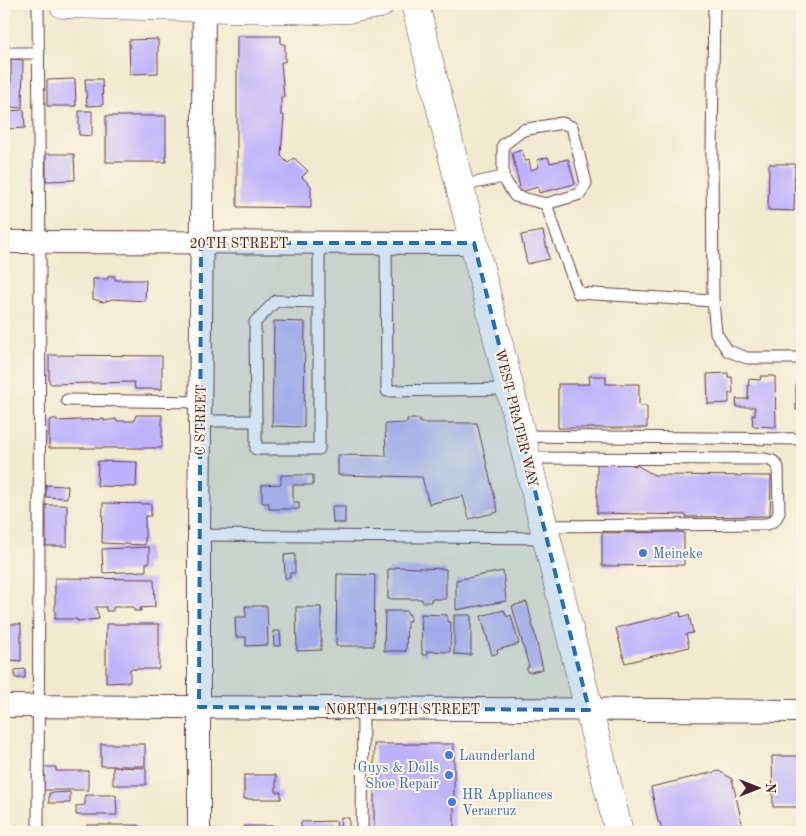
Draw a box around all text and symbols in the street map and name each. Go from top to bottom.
street label: 20TH STREET [189,237,289,251]
street label: WEST PRATER WAY [492,348,540,489]
street label: C STREET [193,384,209,456]
marker: Meineke [637,547,649,559]
place label: Meineke [653,547,703,561]
street label: NORTH 19TH STREET [326,703,480,717]
marker: Launderland [443,749,455,761]
place label: Launderland [459,749,535,763]
place label: Guys & Dolls Shoe Repair [358,761,439,791]
north arrow [734,764,784,814]
marker: Guys & Dolls Shoe Repair [443,769,455,781]
text: N [763,783,777,794]
place label: HR Appliances Veracruz [462,788,553,818]
marker: HR Appliances Veracruz [446,796,458,808]

